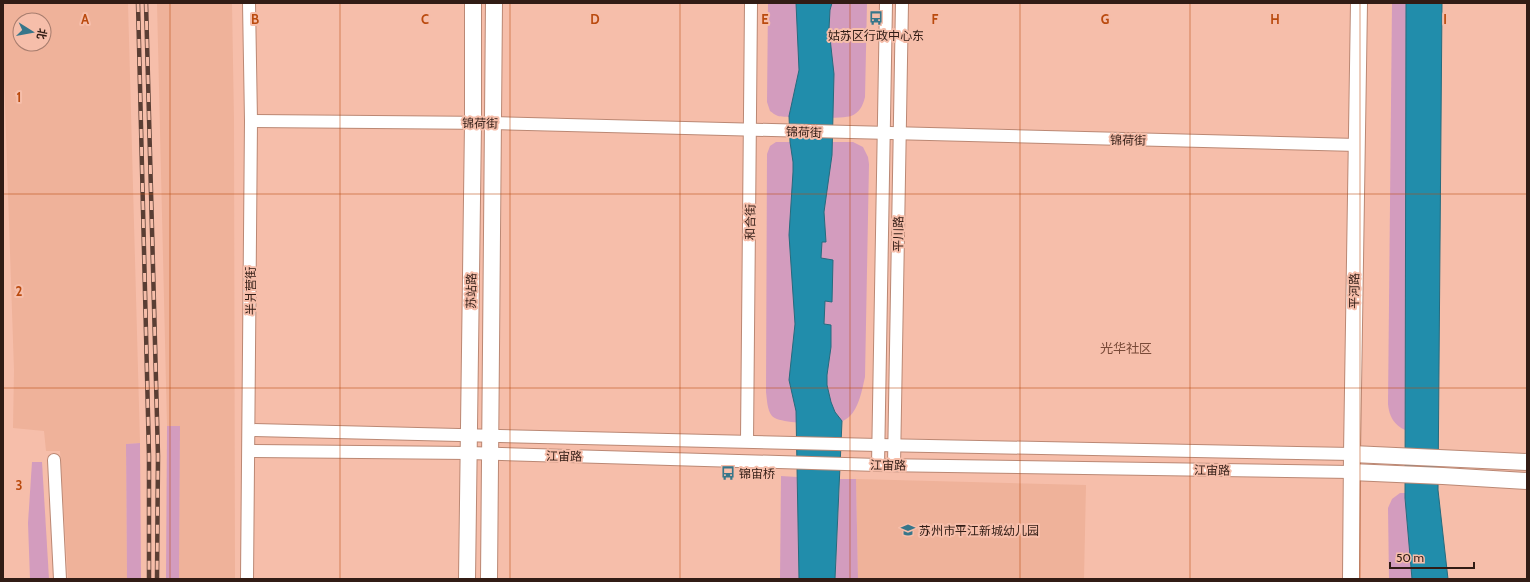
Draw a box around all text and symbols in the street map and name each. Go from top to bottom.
bus stop icon: 姑苏区行政中心东 [868,10,884,26]
text: A [81,11,90,27]
text: B [251,11,259,27]
text: C [421,11,429,27]
text: D [590,11,600,27]
text: E [761,11,769,27]
text: F [932,11,939,27]
text: G [1101,11,1110,27]
text: H [1270,11,1280,27]
text: I [1443,11,1447,27]
north arrow [12,12,52,52]
text: 北 [34,27,50,41]
place label: 姑苏区行政中心东 [828,28,924,43]
text: 1 [17,89,21,105]
street label: 锦荷街 [462,115,498,131]
street label: 锦荷街 [786,124,822,140]
street label: 锦荷街 [1110,132,1146,148]
street label: 和合街 [742,204,758,240]
street label: 平川路 [890,216,906,252]
street label: 半爿营街 [243,267,258,315]
street label: 苏站路 [463,273,479,309]
street label: 平河路 [1346,273,1362,309]
text: 2 [16,283,23,299]
district label: 光华社区 [1100,340,1152,356]
street label: 江宙路 [546,448,582,464]
street label: 江宙路 [870,457,906,473]
street label: 江宙路 [1194,462,1230,478]
bus stop icon: 锦宙桥 [720,465,736,481]
place label: 锦宙桥 [739,466,775,481]
text: 3 [15,477,23,493]
school or university icon: 苏州市平江新城幼儿园 [900,522,916,538]
place label: 苏州市平江新城幼儿园 [919,523,1039,538]
scale bar [1390,544,1474,570]
text: 50 m [1396,550,1424,565]

